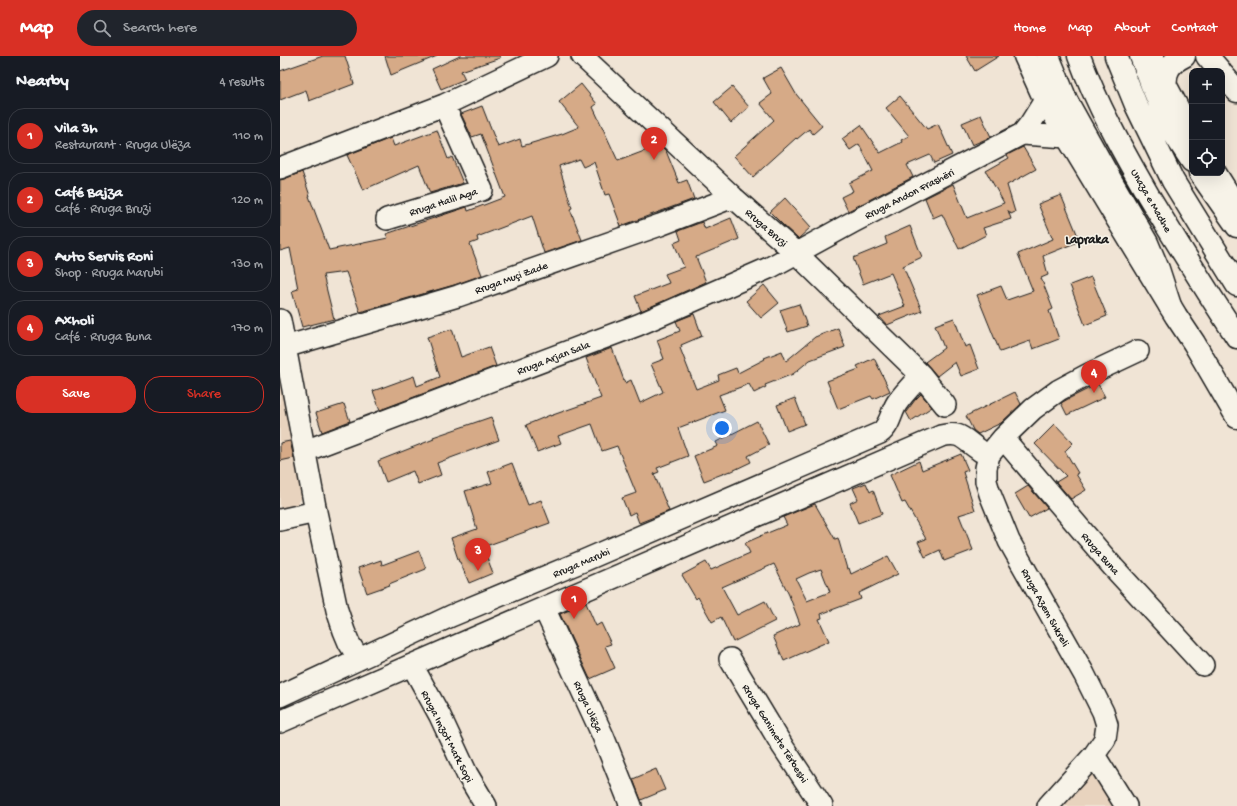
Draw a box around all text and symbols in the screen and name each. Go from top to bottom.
search box [77,10,357,46]
text: Map [20,17,53,40]
icon: search [91,17,113,39]
text: Search here [123,19,197,37]
text: Home [1014,20,1046,37]
text: Map [1068,20,1092,37]
text: About [1114,20,1150,37]
text: Contact [1172,20,1217,37]
map controls [1189,68,1225,176]
button: + [1189,68,1225,104]
text: Nearby [16,72,69,92]
text: 4 results [220,75,264,90]
button: − [1189,104,1225,140]
text: Vila 3h [55,120,98,138]
pin: 2 [641,127,667,160]
text: 1 [27,129,33,144]
text: 110 m [233,129,263,144]
text: Restaurant · Rruga Ulëza [55,138,191,153]
button: locate [1189,140,1225,176]
street label: Rruga Andon Frashëri [863,167,957,223]
street label: Unaza e Madhe [1127,167,1173,235]
text: Café Bajza [55,184,123,202]
street label: Rruga Halil Aga [408,186,480,220]
text: 2 [27,193,33,208]
text: 120 m [232,193,263,208]
text: Café · Rruga Bruzi [55,202,151,217]
street label: Rruga Bruzi [742,207,789,250]
district label: Lapraka [1065,233,1109,249]
text: Auto Servis Roni [55,248,153,266]
text: 3 [27,257,33,272]
text: 130 m [231,257,263,272]
street label: Rruga Muçi Zade [474,260,550,298]
text: Shop · Rruga Marubi [55,266,163,281]
text: Axholi [55,312,94,330]
text: 4 [27,321,33,336]
text: 170 m [231,321,263,336]
text: Café · Rruga Buna [55,330,152,345]
street label: Rruga Arjan Sala [516,339,593,378]
pin: 4 [1081,360,1107,393]
button: Save [16,376,136,413]
button: Share [144,376,264,413]
your location [712,418,732,438]
street label: Rruga Buna [1078,531,1122,579]
pin: 3 [465,538,491,571]
street label: Rruga Marubi [551,546,612,581]
street label: Rruga Azem Shkreli [1018,567,1071,649]
pin: 1 [561,586,587,619]
street label: Rruga Ulëza [570,679,605,735]
street label: Rruga Ganimete Tërbeshi [739,682,810,786]
street label: Rruga Imzot Mark Sopi [418,689,475,785]

